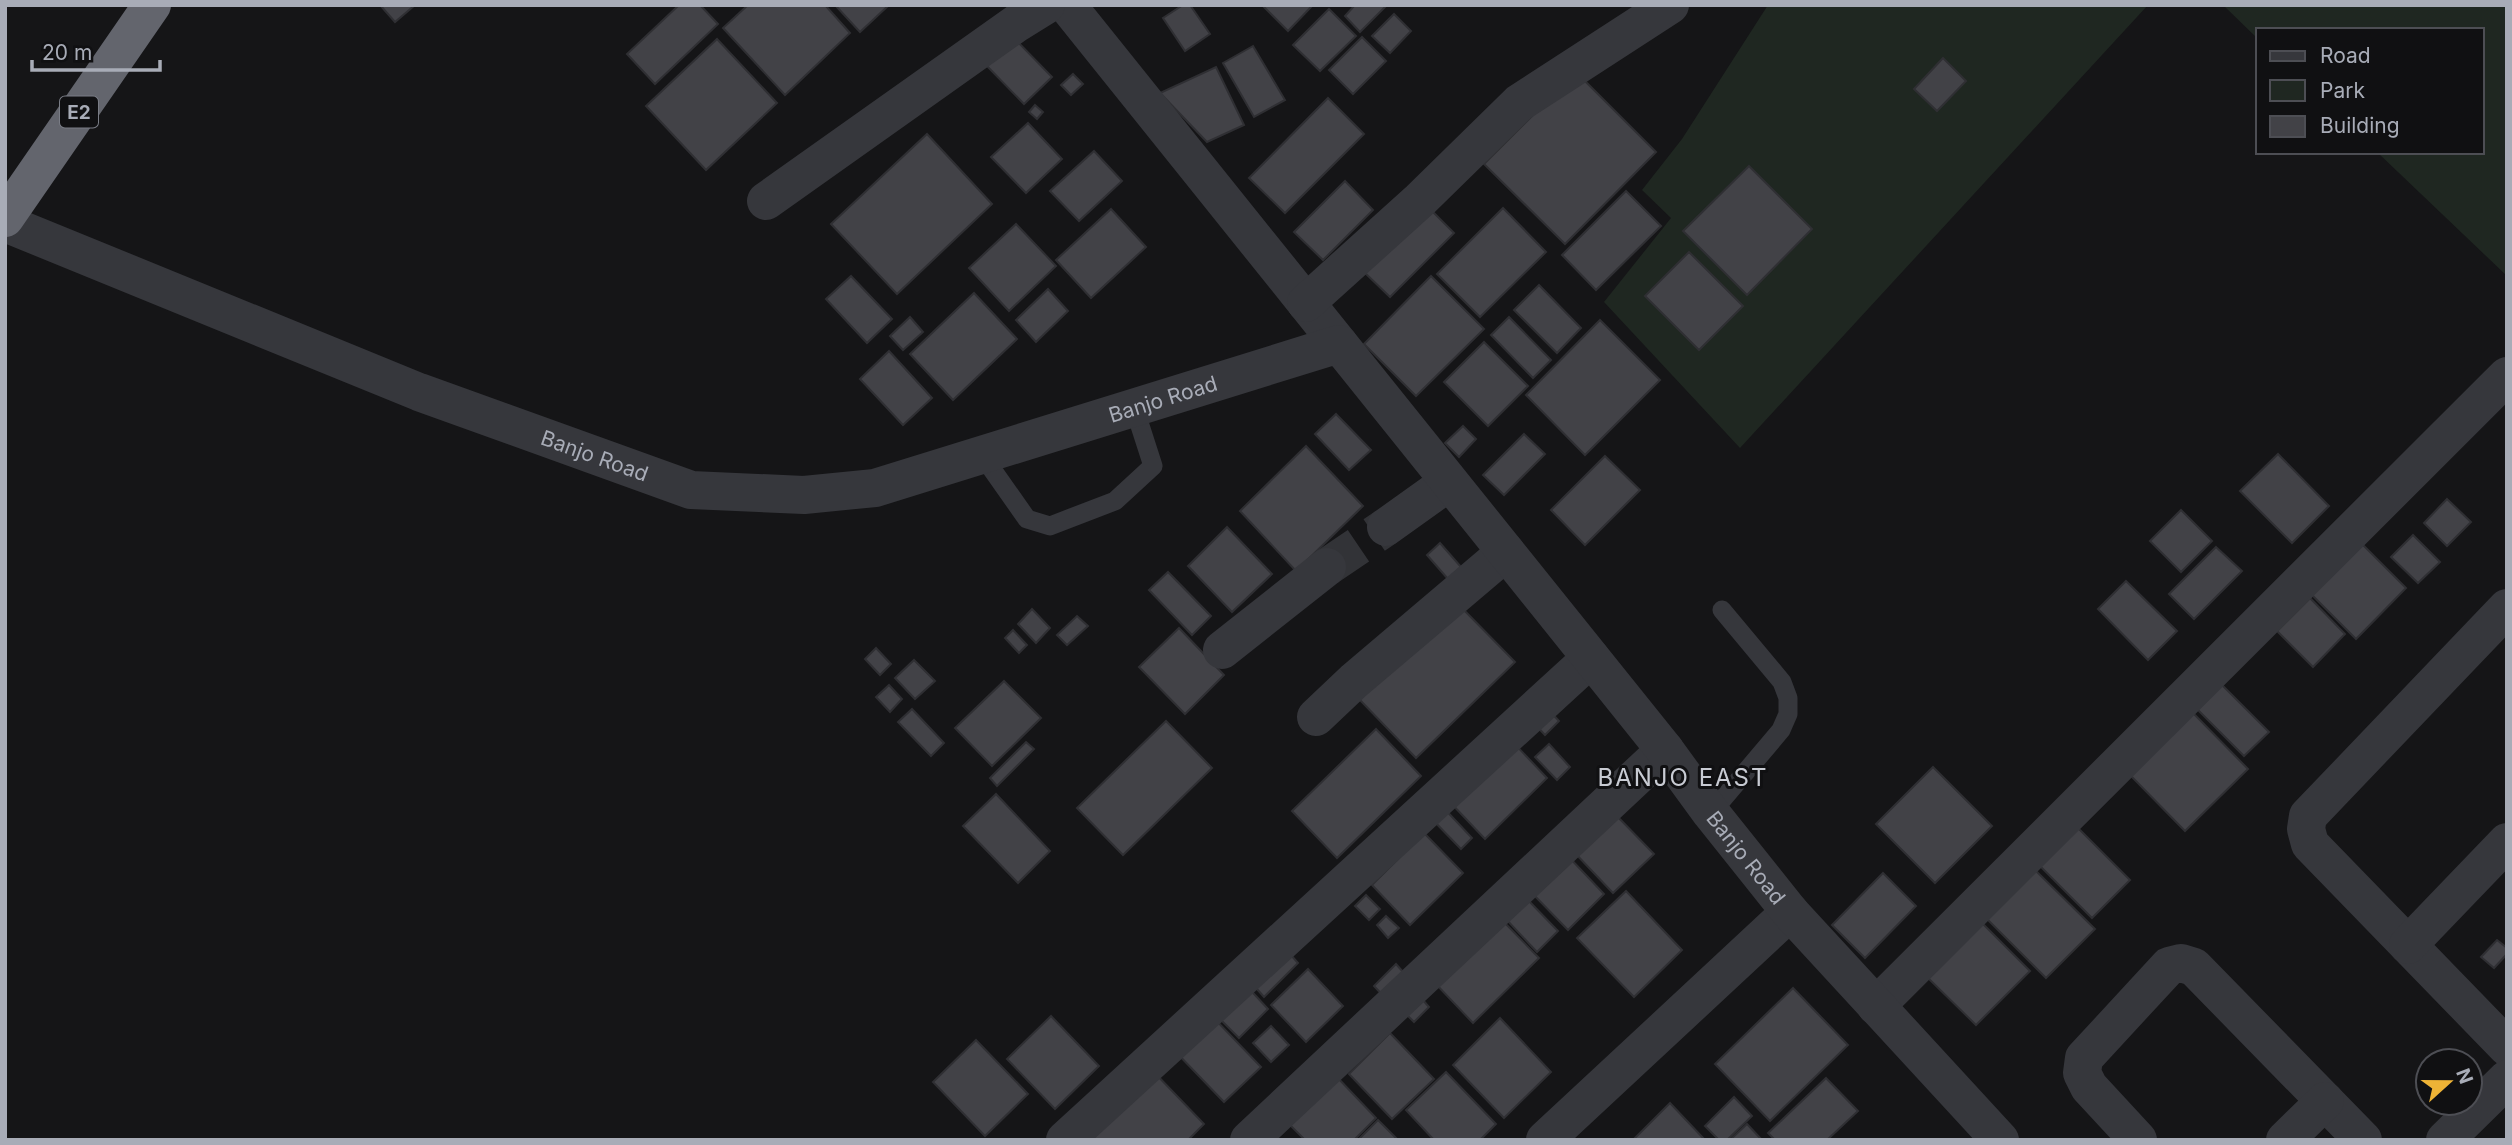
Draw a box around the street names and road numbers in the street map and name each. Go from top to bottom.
road number: E2 [60,96,98,128]
street label: Banjo Road [1105,370,1220,427]
street label: Banjo Road [538,425,652,486]
street label: Banjo Road [1702,806,1791,909]

